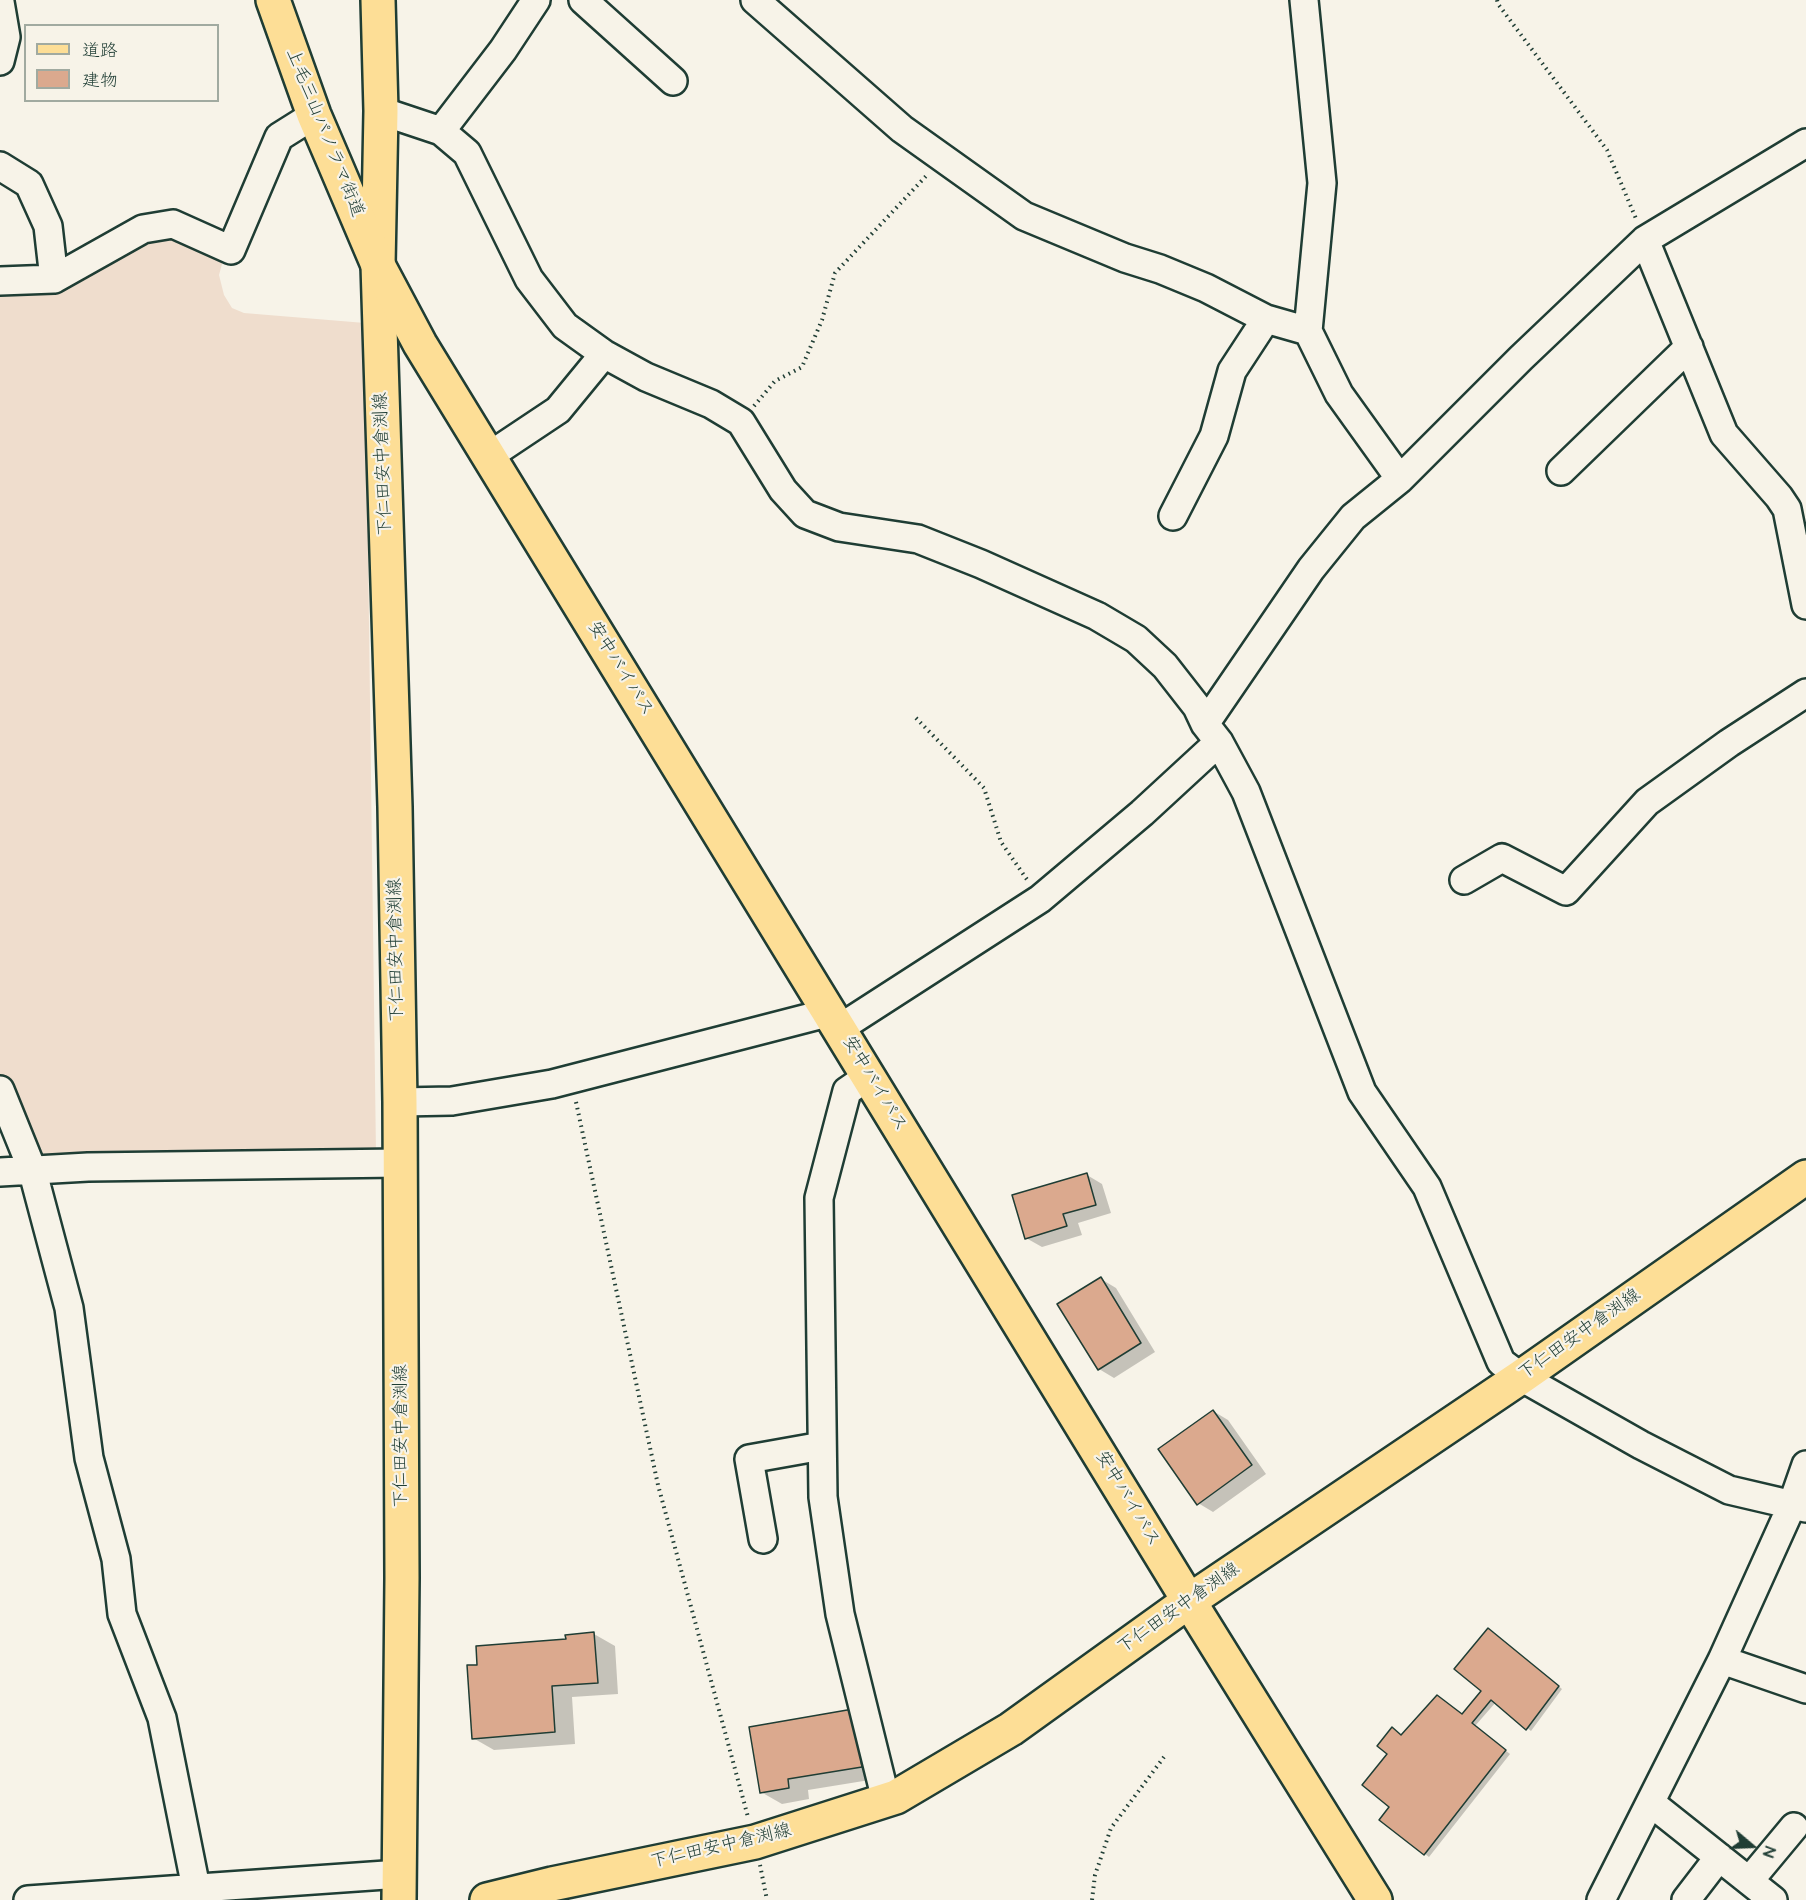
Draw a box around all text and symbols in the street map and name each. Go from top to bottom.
legend [24,24,219,102]
text: 道路 [82,38,118,63]
street label: 上毛三山パノラマ街道 [280,46,368,220]
text: 建物 [82,68,118,93]
street label: 下仁田安中倉渕線 [371,392,397,536]
street label: 安中バイパス [582,617,658,721]
street label: 下仁田安中倉渕線 [385,878,409,1022]
street label: 安中バイパス [837,1032,911,1136]
street label: 下仁田安中倉渕線 [1515,1285,1645,1385]
street label: 下仁田安中倉渕線 [391,1364,413,1508]
street label: 安中バイパス [1090,1447,1164,1551]
street label: 下仁田安中倉渕線 [1114,1559,1244,1659]
north arrow [1722,1816,1782,1876]
street label: 下仁田安中倉渕線 [648,1820,794,1874]
text: N [1757,1844,1781,1860]

